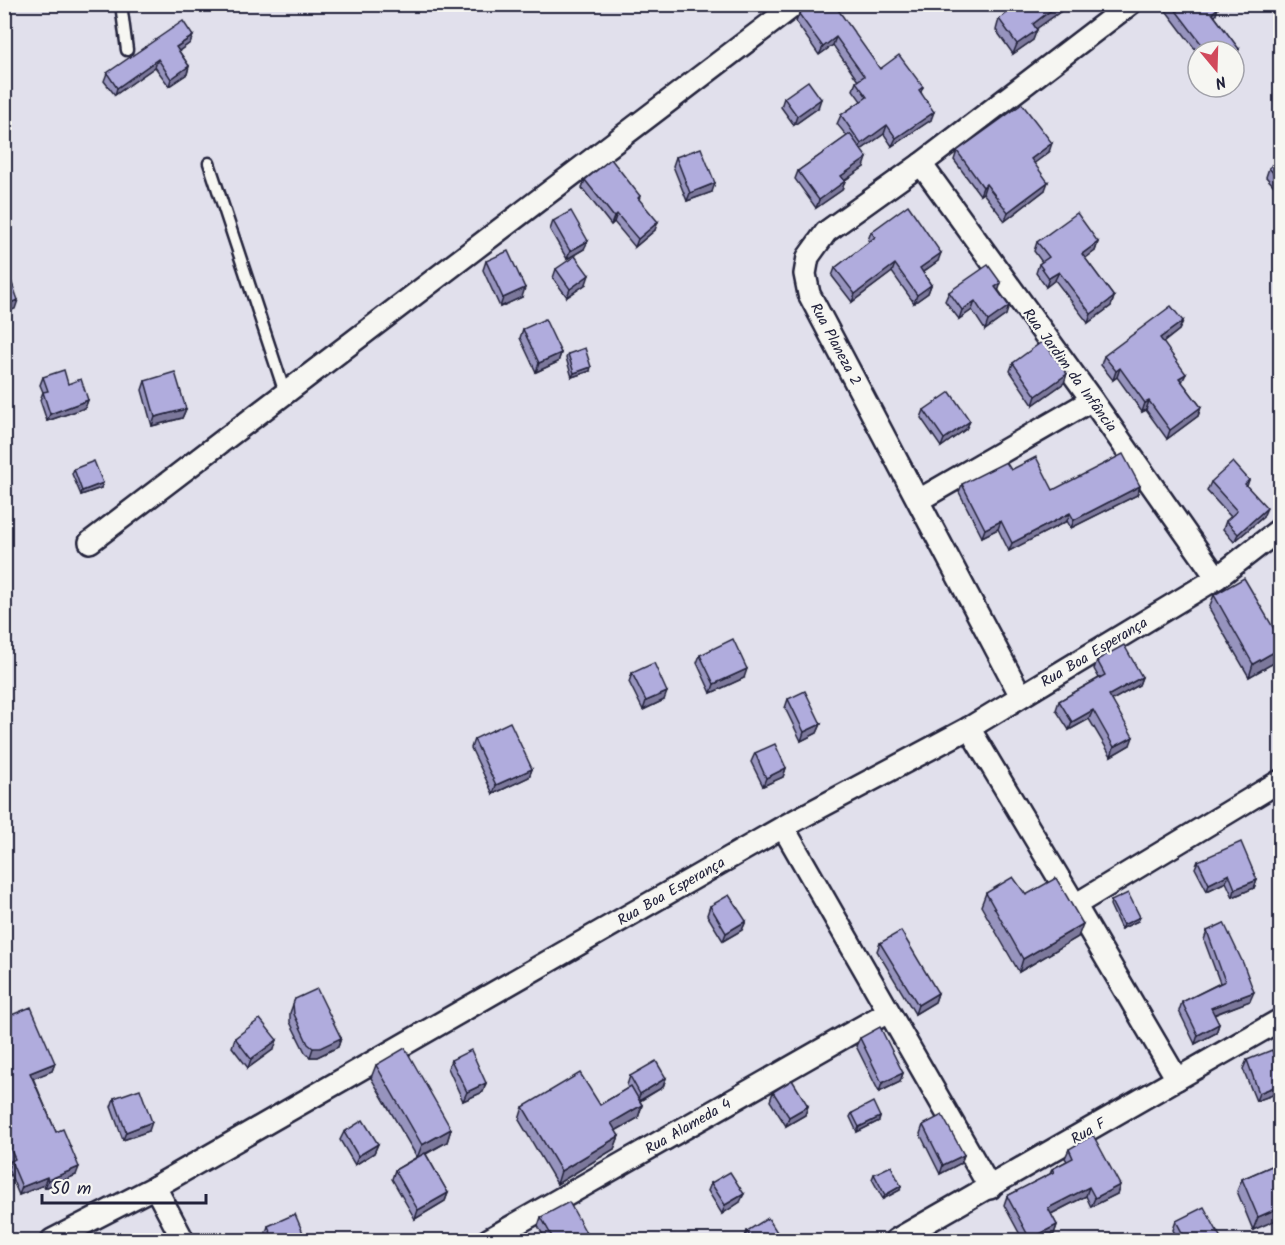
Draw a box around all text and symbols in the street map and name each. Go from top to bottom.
north arrow [1186,39,1246,99]
text: N [1212,68,1229,95]
street label: Rua Planeza 2 [803,299,867,390]
street label: Rua Jardim da Infância [1016,304,1122,438]
street label: Rua Boa Esperança [1036,611,1153,694]
street label: Rua Boa Esperança [613,851,730,933]
street label: Rua Alameda 4 [641,1092,736,1161]
street label: Rua F [1067,1112,1111,1151]
scale bar [42,1167,206,1205]
text: 50 m [51,1175,91,1204]

